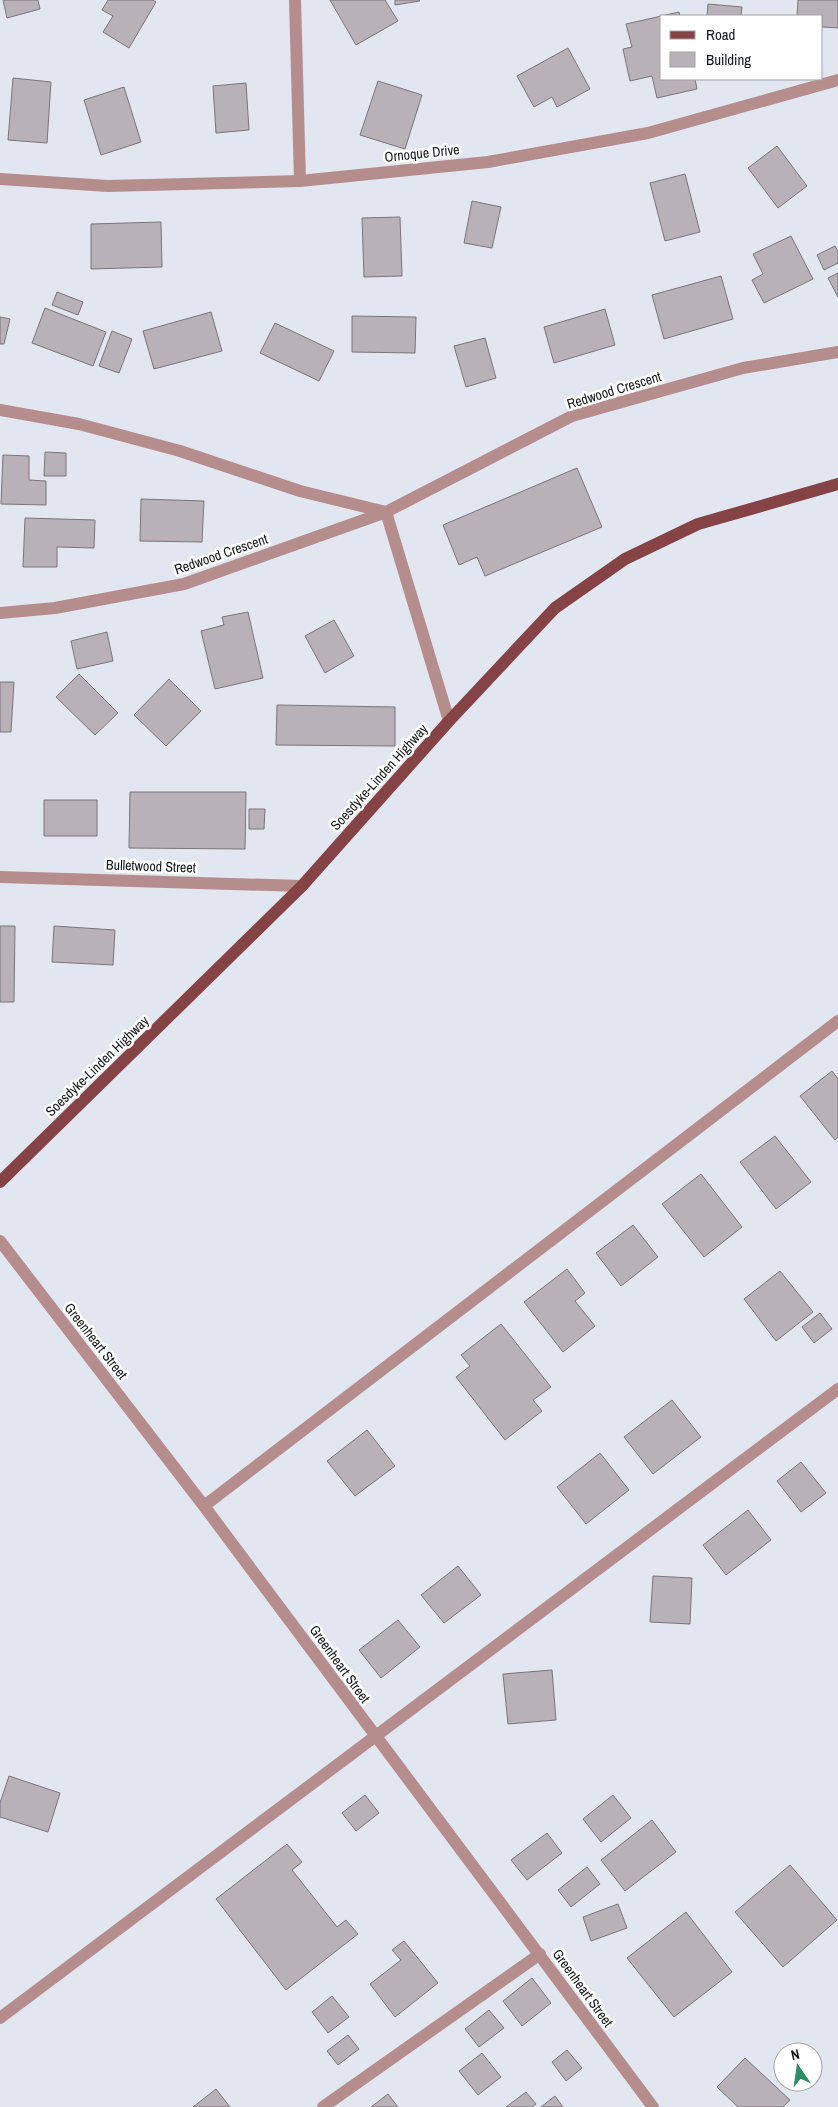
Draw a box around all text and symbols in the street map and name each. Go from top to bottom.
legend [660,15,823,80]
text: Road [706,24,735,45]
text: Building [706,49,751,70]
street label: Ornoque Drive [384,140,460,166]
street label: Redwood Crescent [565,367,663,413]
street label: Redwood Crescent [172,530,270,578]
street label: Soesdyke-Linden Highway [326,720,432,834]
street label: Bulletwood Street [106,855,196,877]
street label: Soesdyke-Linden Highway [41,1012,153,1120]
street label: Greenheart Street [61,1299,131,1383]
street label: Greenheart Street [306,1622,374,1706]
street label: Greenheart Street [549,1946,617,2030]
north arrow [773,2042,823,2092]
text: N [789,2045,801,2064]

